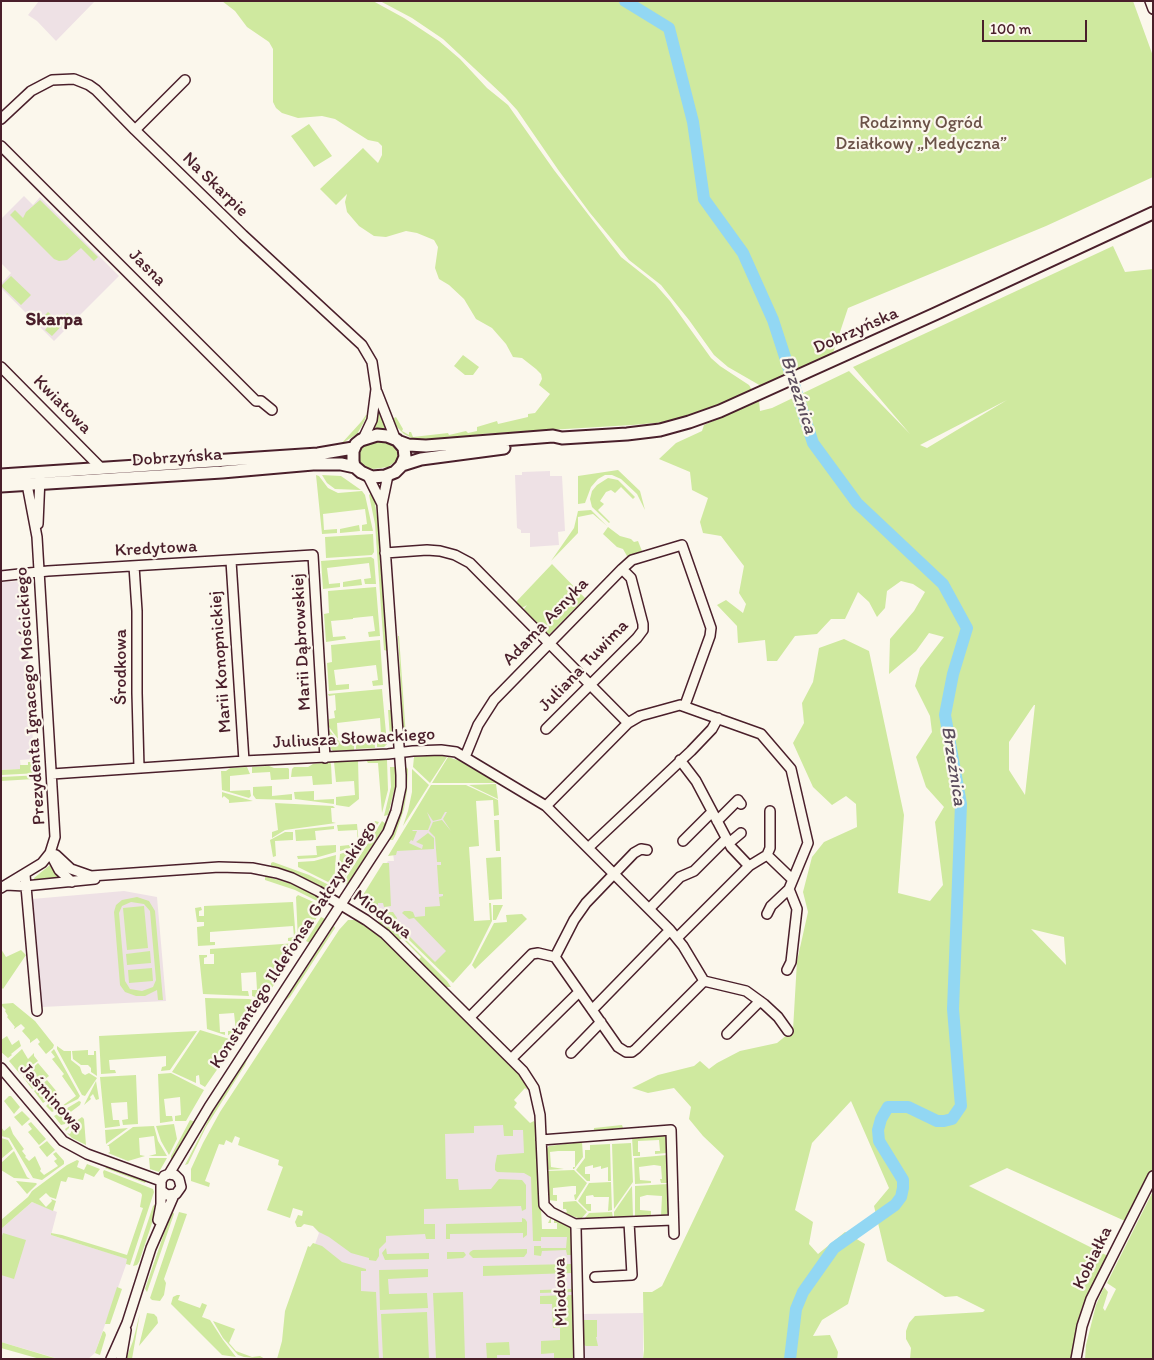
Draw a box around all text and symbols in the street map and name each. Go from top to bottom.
scale bar [984,10,1089,42]
text: 100 m [990,20,1031,38]
park label: Rodzinny Ogród Działkowy „Medyczna” [835,112,1007,154]
street label: Na Skarpie [177,148,253,222]
street label: Jasna [124,245,170,291]
street label: Dobrzyńska [810,303,902,359]
district label: Skarpa [26,309,82,331]
water label: Brzeźnica [775,353,821,437]
street label: Kwiatowa [28,371,96,439]
street label: Dobrzyńska [131,444,223,472]
street label: Kredytowa [114,536,198,562]
street label: Prezydenta Ignacego Mościckiego [11,566,51,826]
street label: Marii Dąbrowskiej [288,573,316,711]
street label: Adama Asnyka [498,573,594,671]
street label: Marii Konopnickiej [205,590,237,734]
street label: Juliana Tuwima [535,615,633,717]
street label: Środkowa [110,629,132,705]
street label: Juliusza Słowackiego [272,724,436,754]
water label: Brzeźnica [935,724,971,808]
street label: Konstantego Ildefonsa Gałczyńskiego [206,817,382,1073]
street label: Miodowa [348,886,416,944]
street label: Jaśminowa [14,1059,88,1137]
street label: Kobiałka [1068,1223,1118,1293]
street label: Miodowa [549,1257,573,1327]

